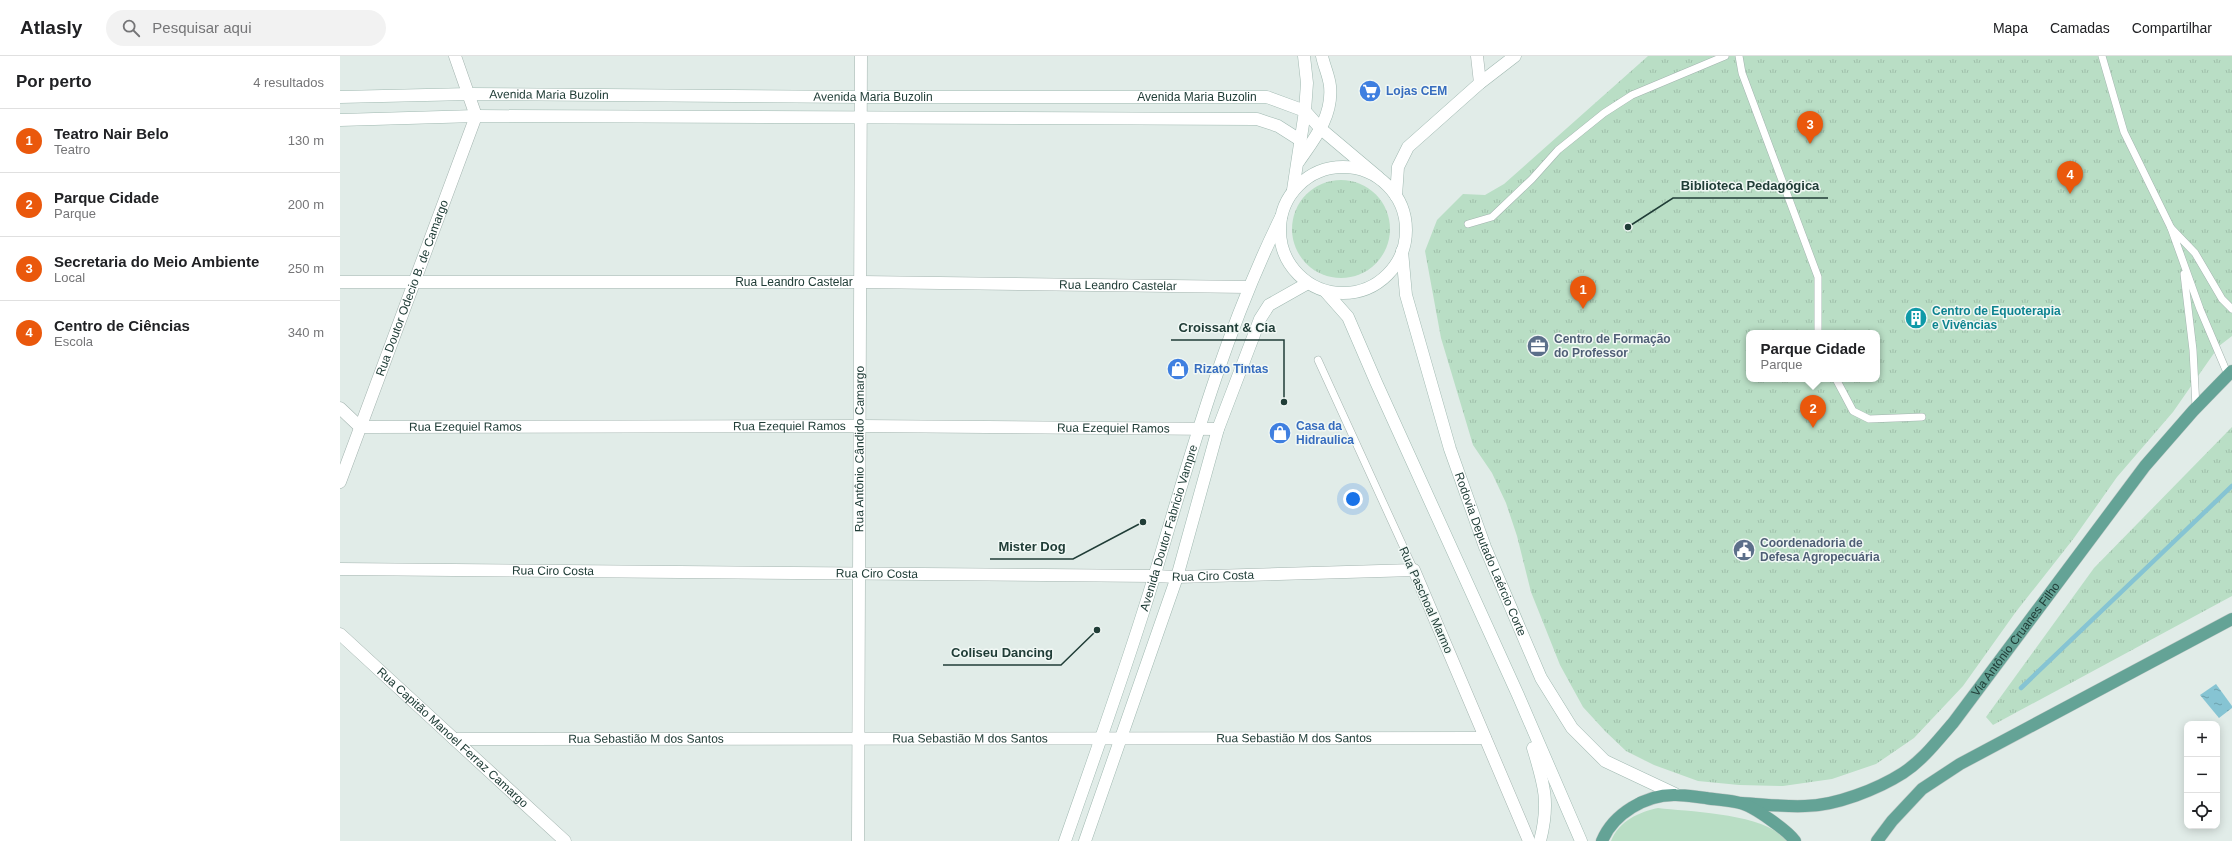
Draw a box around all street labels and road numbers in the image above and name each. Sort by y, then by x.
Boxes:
street label: Avenida Maria Buzolin [489,87,609,102]
street label: Avenida Maria Buzolin [813,90,933,104]
street label: Avenida Maria Buzolin [1137,90,1257,104]
street label: Rua Doutor Odecio B. de Camargo [373,198,451,378]
street label: Rua Leandro Castelar [735,275,853,289]
street label: Rua Leandro Castelar [1059,278,1177,293]
street label: Rua Antônio Cândido Camargo [852,365,867,532]
street label: Rua Ezequiel Ramos [733,419,846,433]
street label: Rua Ezequiel Ramos [409,420,522,434]
street label: Rua Ezequiel Ramos [1057,421,1170,436]
street label: Avenida Doutor Fabricio Vampre [1137,442,1201,613]
street label: Rodovia Deputado Laércio Corte [1452,470,1529,638]
street label: Rua Paschoal Marmo [1396,544,1456,656]
street label: Rua Ciro Costa [512,563,594,578]
street label: Rua Ciro Costa [836,566,918,581]
street label: Rua Ciro Costa [1172,568,1255,584]
street label: Via Antônio Cruanes Filho [1968,579,2063,699]
street label: Rua Capitão Manoel Ferraz Camargo [374,665,531,811]
street label: Rua Sebastião M dos Santos [892,731,1048,746]
street label: Rua Sebastião M dos Santos [1216,731,1372,745]
street label: Rua Sebastião M dos Santos [568,732,724,746]

